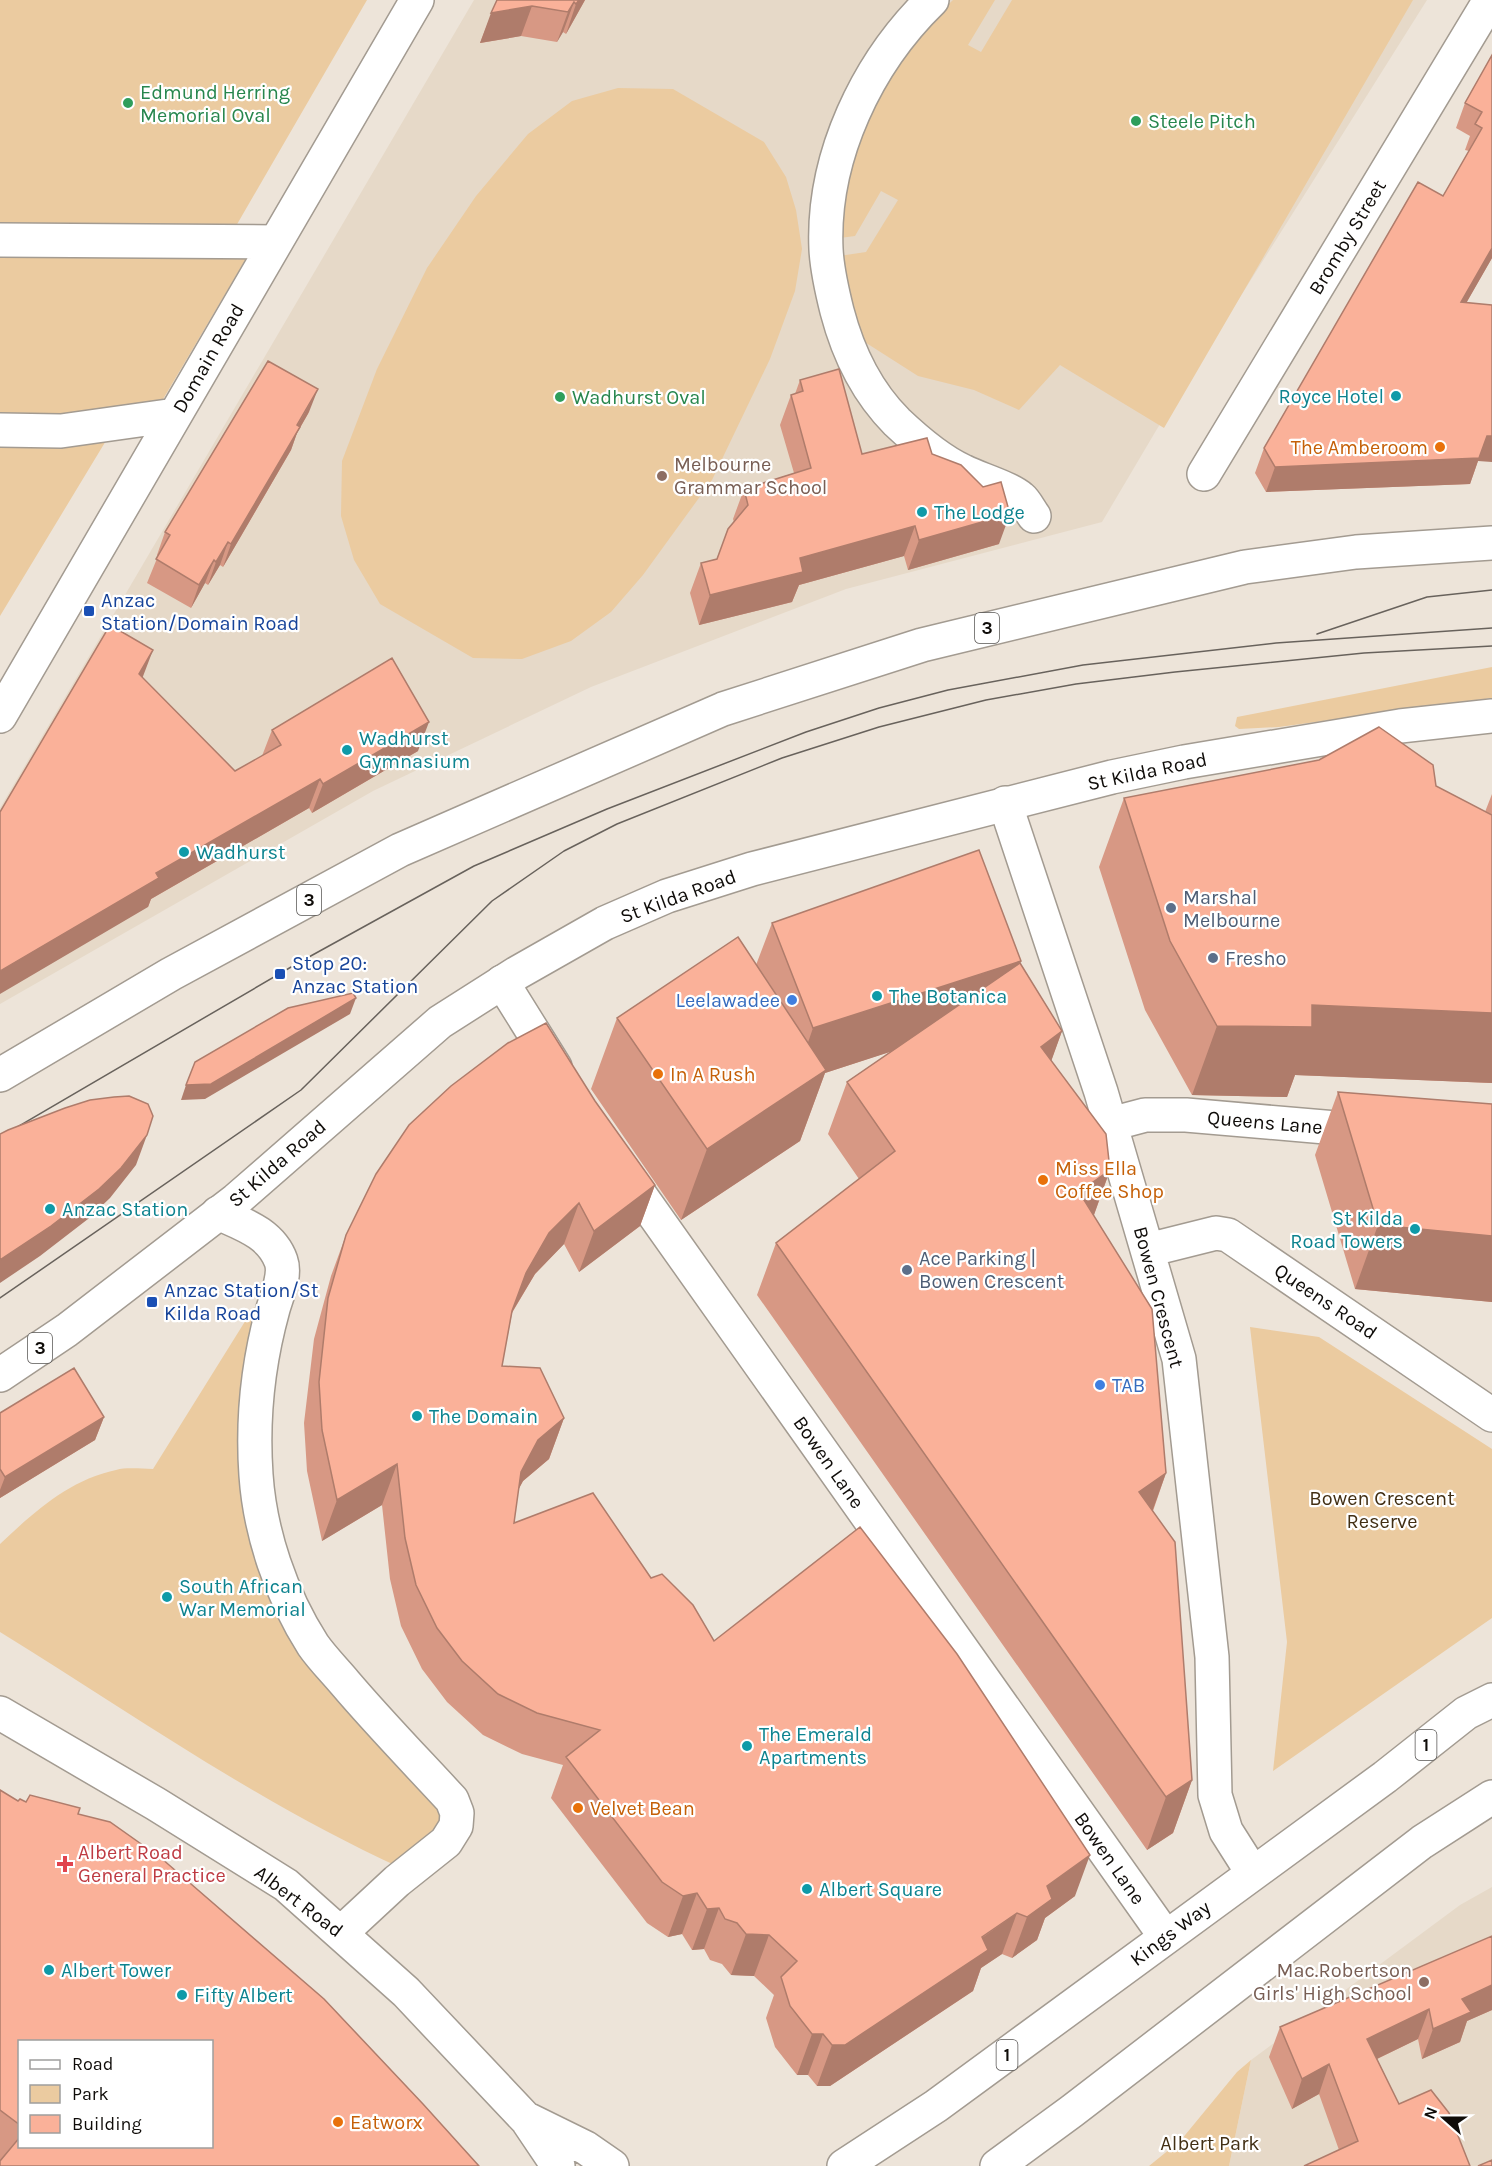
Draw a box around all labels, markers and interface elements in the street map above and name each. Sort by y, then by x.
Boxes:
place label: Edmund Herring Memorial Oval [140,81,290,127]
marker: Edmund Herring Memorial Oval [121,96,135,110]
place label: Steele Pitch [1148,110,1256,133]
marker: Steele Pitch [1129,114,1143,128]
street label: Bromby Street [1304,175,1391,299]
street label: Domain Road [168,299,249,417]
place label: Royce Hotel [1278,385,1384,408]
place label: Wadhurst Oval [572,386,706,409]
marker: Royce Hotel [1389,389,1403,403]
marker: Wadhurst Oval [553,390,567,404]
place label: The Amberoom [1291,436,1428,459]
marker: The Amberoom [1433,440,1447,454]
place label: Melbourne Grammar School [674,453,827,499]
marker: Melbourne Grammar School [655,469,669,483]
place label: The Lodge [934,501,1025,524]
marker: The Lodge [915,505,929,519]
place label: Anzac Station/Domain Road [101,589,299,635]
marker: Anzac Station/Domain Road [82,604,96,618]
road number: 3 [975,613,999,643]
place label: Wadhurst Gymnasium [359,727,470,773]
marker: Wadhurst Gymnasium [340,743,354,757]
street label: St Kilda Road [1085,748,1209,795]
place label: Wadhurst [196,841,286,864]
marker: Wadhurst [177,845,191,859]
street label: St Kilda Road [617,865,739,928]
road number: 3 [297,885,321,915]
place label: Marshal Melbourne [1183,886,1280,932]
marker: Marshal Melbourne [1164,901,1178,915]
place label: Fresho [1225,947,1287,970]
marker: Fresho [1206,951,1220,965]
place label: Stop 20: Anzac Station [292,952,418,998]
marker: Stop 20: Anzac Station [273,967,287,981]
place label: The Botanica [889,985,1007,1008]
place label: Leelawadee [676,989,780,1012]
marker: The Botanica [870,989,884,1003]
marker: Leelawadee [785,993,799,1007]
place label: In A Rush [670,1063,756,1086]
marker: In A Rush [651,1067,665,1081]
street label: Queens Lane [1206,1106,1324,1139]
street label: St Kilda Road [224,1115,331,1212]
place label: Miss Ella Coffee Shop [1055,1157,1164,1203]
marker: Miss Ella Coffee Shop [1036,1173,1050,1187]
place label: Anzac Station [62,1198,188,1221]
marker: Anzac Station [43,1202,57,1216]
place label: St Kilda Road Towers [1290,1207,1403,1253]
marker: St Kilda Road Towers [1408,1222,1422,1236]
street label: Bowen Crescent [1129,1224,1189,1371]
place label: Ace Parking | Bowen Crescent [919,1247,1065,1293]
street label: Queens Road [1270,1259,1382,1344]
marker: Ace Parking | Bowen Crescent [900,1263,914,1277]
place label: Anzac Station/St Kilda Road [164,1279,319,1325]
marker: Anzac Station/St Kilda Road [145,1295,159,1309]
road number: 3 [28,1333,52,1363]
place label: TAB [1112,1374,1145,1397]
marker: TAB [1093,1378,1107,1392]
place label: The Domain [429,1405,538,1428]
marker: The Domain [410,1409,424,1423]
street label: Bowen Lane [788,1412,869,1513]
park label: Bowen Crescent Reserve [1309,1487,1455,1533]
place label: South African War Memorial [179,1575,306,1621]
marker: South African War Memorial [160,1590,174,1604]
place label: The Emerald Apartments [759,1723,872,1769]
road number: 1 [1416,1730,1436,1760]
marker: The Emerald Apartments [740,1739,754,1753]
place label: Velvet Bean [590,1797,695,1820]
marker: Velvet Bean [571,1801,585,1815]
street label: Bowen Lane [1069,1808,1150,1909]
place label: Albert Road General Practice [78,1841,226,1887]
marker: Albert Road General Practice [56,1855,74,1873]
street label: Albert Road [250,1861,347,1942]
place label: Albert Square [819,1878,942,1901]
marker: Albert Square [800,1882,814,1896]
street label: Kings Way [1126,1896,1215,1971]
place label: Albert Tower [61,1959,172,1982]
place label: Mac.Robertson Girls' High School [1253,1959,1412,2005]
marker: Albert Tower [42,1963,56,1977]
marker: Mac.Robertson Girls' High School [1417,1975,1431,1989]
place label: Fifty Albert [194,1984,293,2007]
marker: Fifty Albert [175,1988,189,2002]
legend [18,2040,213,2148]
road number: 1 [996,2040,1018,2070]
text: Road [72,2053,113,2075]
text: Park [72,2083,109,2105]
north arrow [1414,2088,1474,2148]
text: N [1420,2104,1441,2122]
place label: Eatworx [350,2111,423,2134]
text: Building [72,2113,142,2135]
marker: Eatworx [331,2115,345,2129]
park label: Albert Park [1160,2132,1260,2155]

